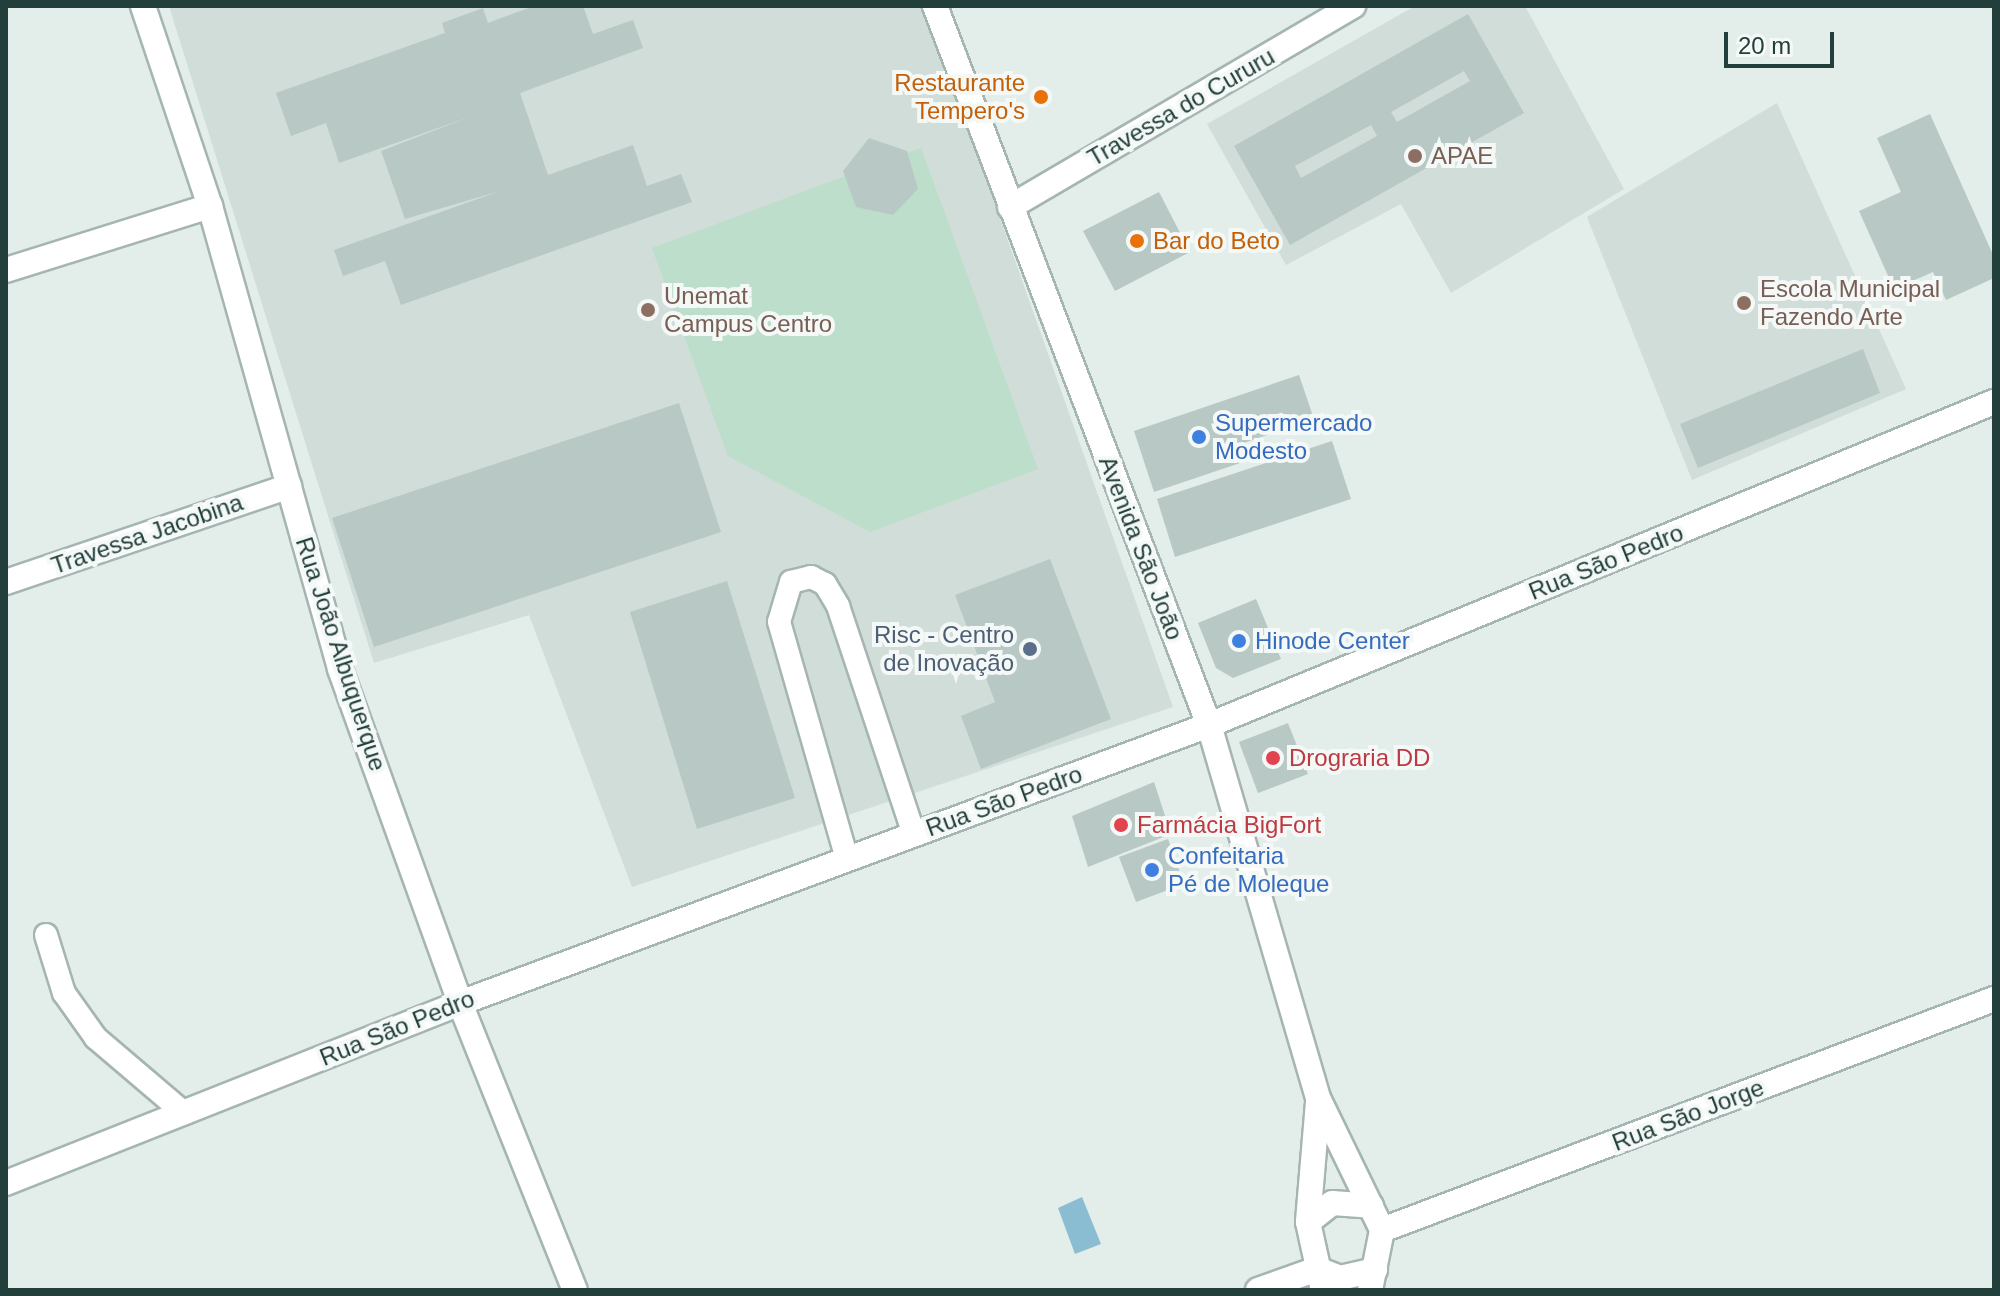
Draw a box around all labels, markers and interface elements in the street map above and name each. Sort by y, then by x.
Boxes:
scale bar [1728,16,1838,66]
text: 20 m [1738,32,1791,59]
street label: Travessa do Cururu [1082,42,1280,172]
place label: Restaurante Tempero's [894,69,1025,125]
marker: Restaurante Tempero's [1032,88,1050,106]
place label: APAE [1431,142,1493,170]
marker: APAE [1406,147,1424,165]
place label: Bar do Beto [1153,227,1280,255]
marker: Bar do Beto [1128,232,1146,250]
place label: Escola Municipal Fazendo Arte [1760,275,1940,331]
place label: Unemat Campus Centro [664,282,832,338]
marker: Escola Municipal Fazendo Arte [1735,294,1753,312]
marker: Unemat Campus Centro [639,301,657,319]
place label: Supermercado Modesto [1215,409,1372,465]
marker: Supermercado Modesto [1190,428,1208,446]
street label: Avenida São João [1093,452,1189,644]
street label: Travessa Jacobina [48,488,246,580]
street label: Rua São Pedro [1525,518,1687,606]
street label: Rua João Albuquerque [289,533,393,775]
place label: Risc - Centro de Inovação [874,621,1014,677]
place label: Hinode Center [1255,627,1410,655]
marker: Hinode Center [1230,632,1248,650]
marker: Risc - Centro de Inovação [1021,640,1039,658]
place label: Drograria DD [1289,744,1430,772]
marker: Drograria DD [1264,749,1282,767]
street label: Rua São Pedro [922,759,1086,843]
place label: Farmácia BigFort [1137,811,1321,839]
marker: Farmácia BigFort [1112,816,1130,834]
place label: Confeitaria Pé de Moleque [1168,842,1329,898]
marker: Confeitaria Pé de Moleque [1143,861,1161,879]
street label: Rua São Pedro [316,984,478,1072]
street label: Rua São Jorge [1608,1073,1768,1157]

